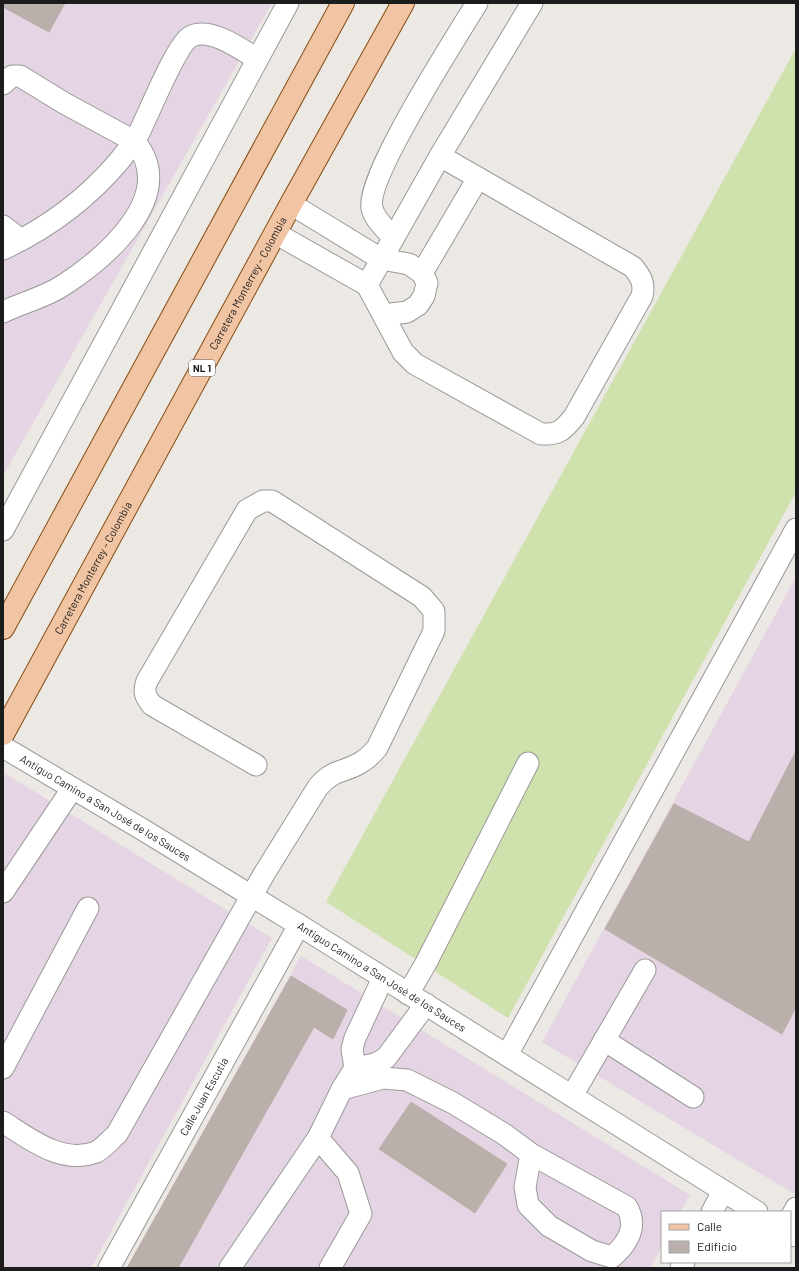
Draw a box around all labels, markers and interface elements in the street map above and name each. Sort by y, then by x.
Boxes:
street label: Carretera Monterrey - Colombia [206,214,289,352]
road number: NL 1 [189,360,215,376]
street label: Carretera Monterrey - Colombia [51,499,134,636]
street label: Antiguo Camino a San José de los Sauces [18,752,193,863]
street label: Antiguo Camino a San José de los Sauces [295,919,469,1034]
street label: Calle Juan Escutia [177,1055,230,1138]
legend [661,1211,791,1263]
text: Calle [697,1219,722,1233]
text: Edificio [697,1239,737,1253]

